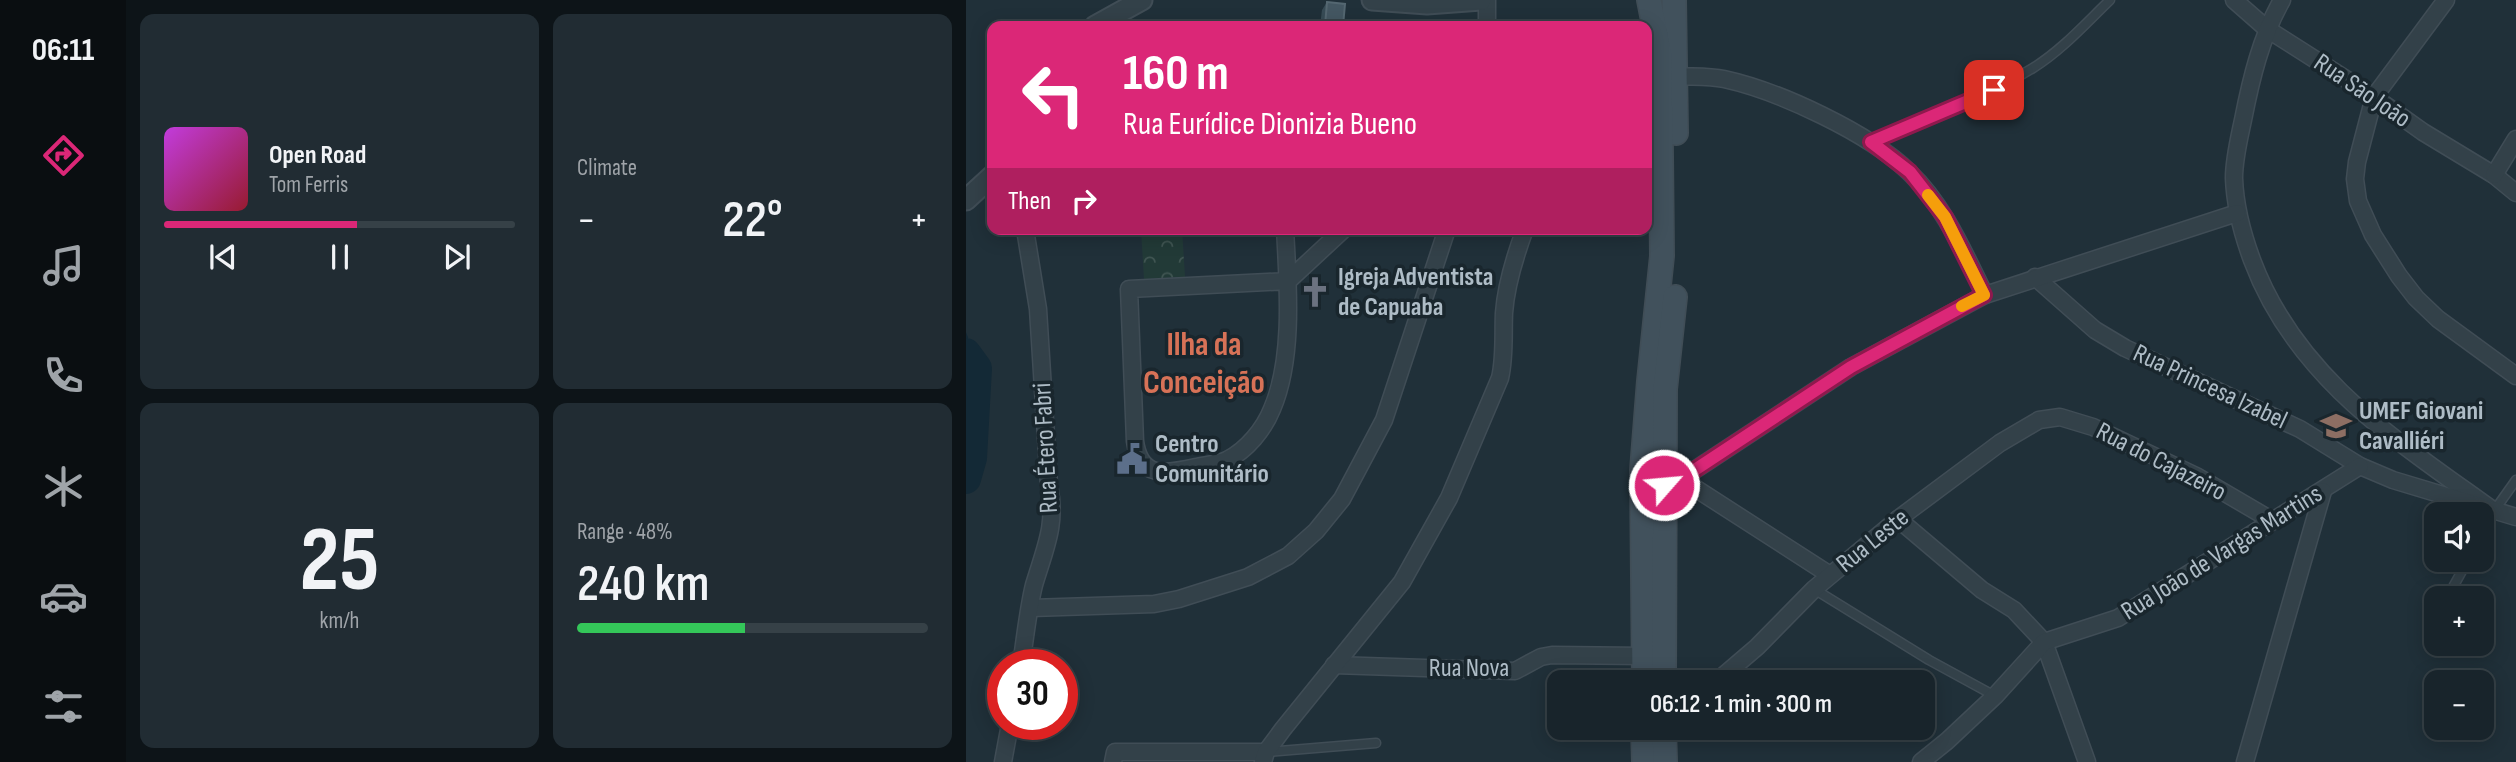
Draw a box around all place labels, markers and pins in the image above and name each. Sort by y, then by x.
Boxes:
pin [1964,60,2024,120]
place label: Igreja Adventista de Capuaba [1338,262,1493,323]
church icon: Igreja Adventista de Capuaba [1298,275,1332,309]
place label: UMEF Giovani Cavalliéri [2359,396,2483,457]
school or university icon: UMEF Giovani Cavalliéri [2319,409,2353,443]
place label: Centro Comunitário [1155,429,1269,490]
public building icon: Centro Comunitário [1115,442,1149,476]

